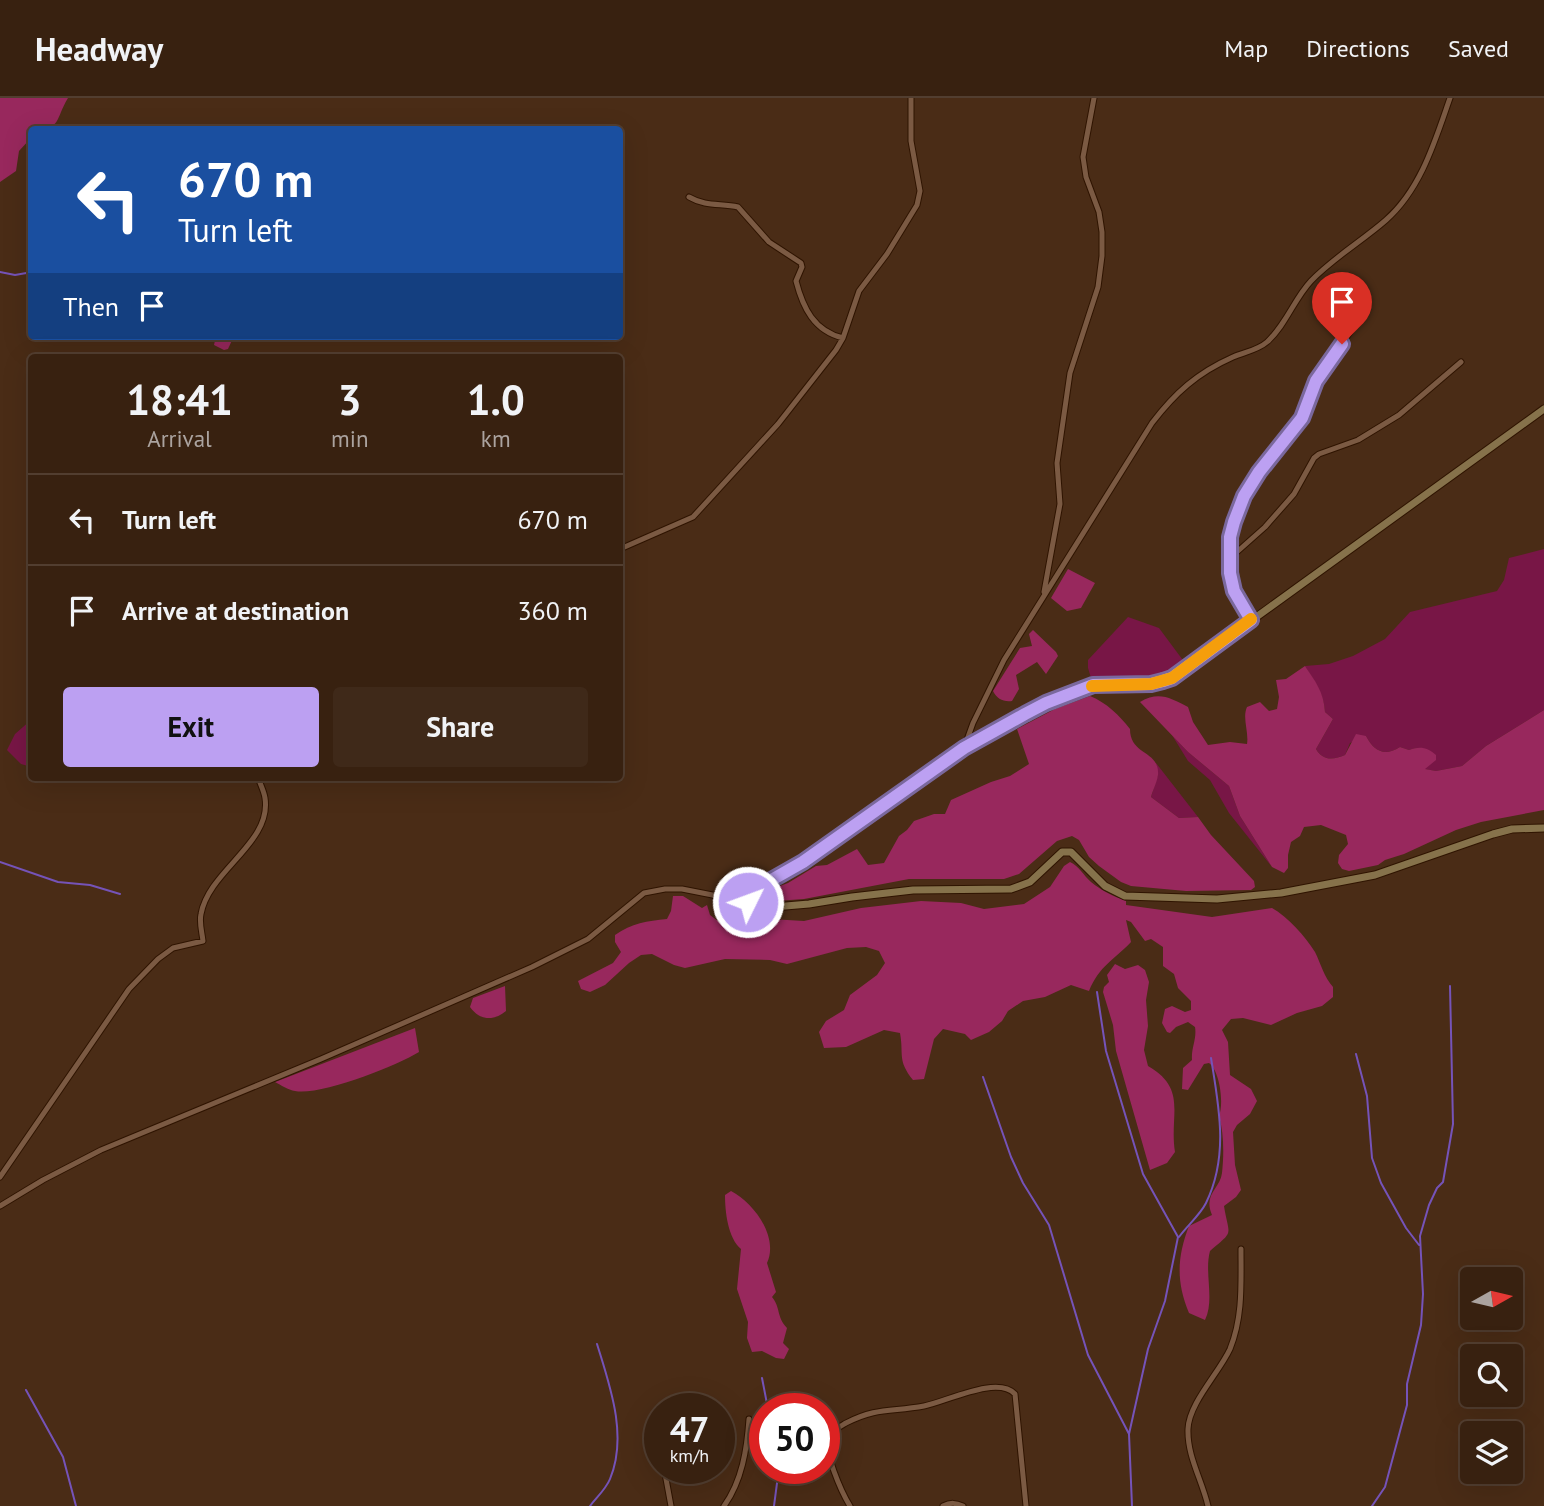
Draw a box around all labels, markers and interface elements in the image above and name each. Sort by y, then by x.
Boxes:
text: Headway [35,27,163,70]
text: Map [1224,33,1268,64]
text: Directions [1306,33,1410,64]
text: Saved [1448,33,1509,64]
text: 670 m [178,147,313,211]
icon: left [63,154,154,245]
text: Turn left [178,209,293,251]
pin [1312,272,1372,344]
icon: arrive [1323,283,1361,321]
icon: arrive [133,287,171,325]
text: Then [63,290,119,323]
text: 18:41 [126,372,233,427]
text: 3 [338,372,362,427]
text: 1.0 [467,372,525,427]
text: Arrival [147,424,212,453]
text: min [331,424,368,453]
text: km [481,424,511,453]
icon: left [63,501,101,539]
text: Turn left [122,503,216,536]
text: 670 m [517,503,588,536]
icon: arrive [63,592,101,630]
text: Arrive at destination [122,594,349,627]
text: 360 m [517,594,588,627]
button: Exit [63,687,319,767]
button: Share [333,687,588,767]
position arrow [711,865,785,939]
north arrow [1460,1267,1522,1330]
map controls [1460,1267,1523,1484]
button: search [1460,1344,1523,1407]
speed limit sign: 50 [749,1393,840,1484]
text: 47 [670,1406,709,1452]
button: layers [1460,1421,1523,1484]
text: km/h [670,1444,709,1467]

